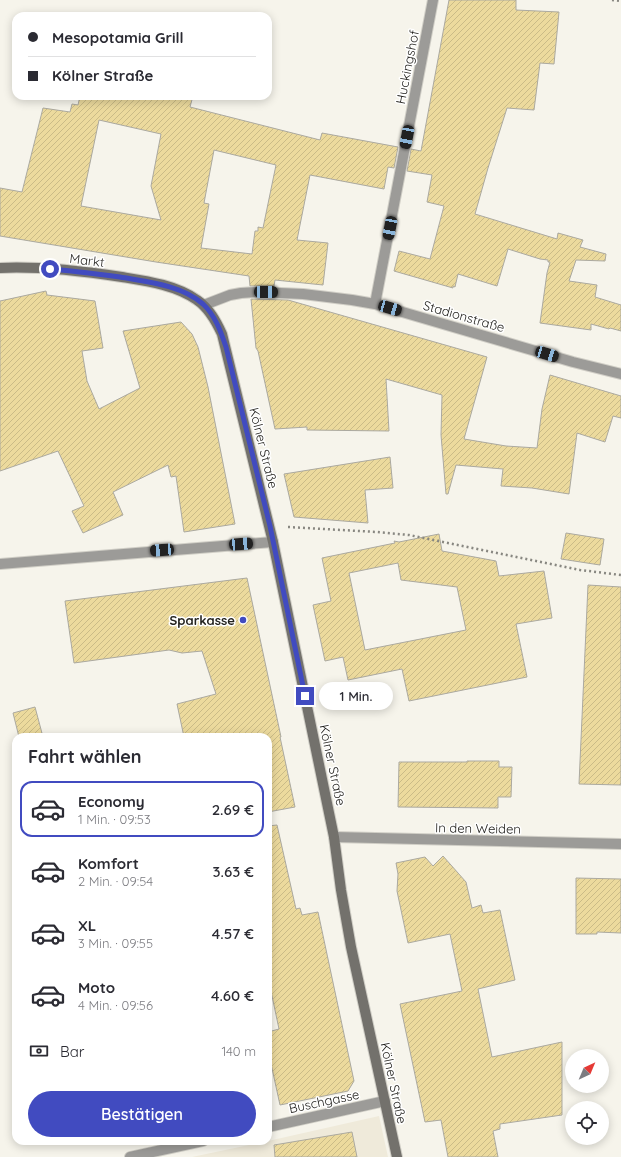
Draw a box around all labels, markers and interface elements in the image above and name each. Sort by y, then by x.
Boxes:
text: Mesopotamia Grill [52,28,184,47]
street label: Huckingshof [392,28,422,105]
text: Kölner Straße [52,66,153,85]
car [399,124,415,150]
car [382,215,398,241]
street label: Markt [69,250,105,270]
route start [41,260,59,278]
car [254,286,278,298]
street label: Stadionstraße [421,297,507,335]
car [377,299,403,317]
car [534,345,560,363]
street label: Kölner Straße [246,406,282,490]
car [229,537,253,551]
car [150,543,174,557]
place label: Sparkasse [170,612,235,628]
marker: Sparkasse [238,615,248,625]
callout: 1 Min. [319,682,393,710]
route end [296,687,314,705]
text: 1 Min. [340,688,372,704]
street label: Kölner Straße [317,723,349,807]
text: Fahrt wählen [28,745,142,768]
icon: car [30,791,66,827]
text: Economy [78,792,145,811]
text: 2.69 € [212,800,254,819]
text: 1 Min. · 09:53 [78,811,151,827]
street label: In den Weiden [435,819,521,837]
icon: car [30,853,66,889]
text: Komfort [78,854,139,873]
text: 3.63 € [213,862,254,881]
text: 2 Min. · 09:54 [78,873,153,889]
icon: car [30,915,66,951]
text: XL [78,916,96,935]
text: 4.57 € [212,924,254,943]
text: 3 Min. · 09:55 [78,935,153,951]
icon: car [30,977,66,1013]
text: Moto [78,978,115,997]
text: 4.60 € [211,986,254,1005]
text: 4 Min. · 09:56 [78,997,153,1013]
icon: cash [28,1040,50,1062]
street label: Kölner Straße [378,1041,410,1125]
text: Bar [60,1042,85,1061]
text: 140 m [221,1043,256,1059]
north arrow [565,1049,609,1093]
map controls [565,1049,609,1145]
street label: Buschgasse [287,1086,361,1116]
button: Bestätigen [28,1091,256,1137]
button: locate [565,1101,609,1145]

